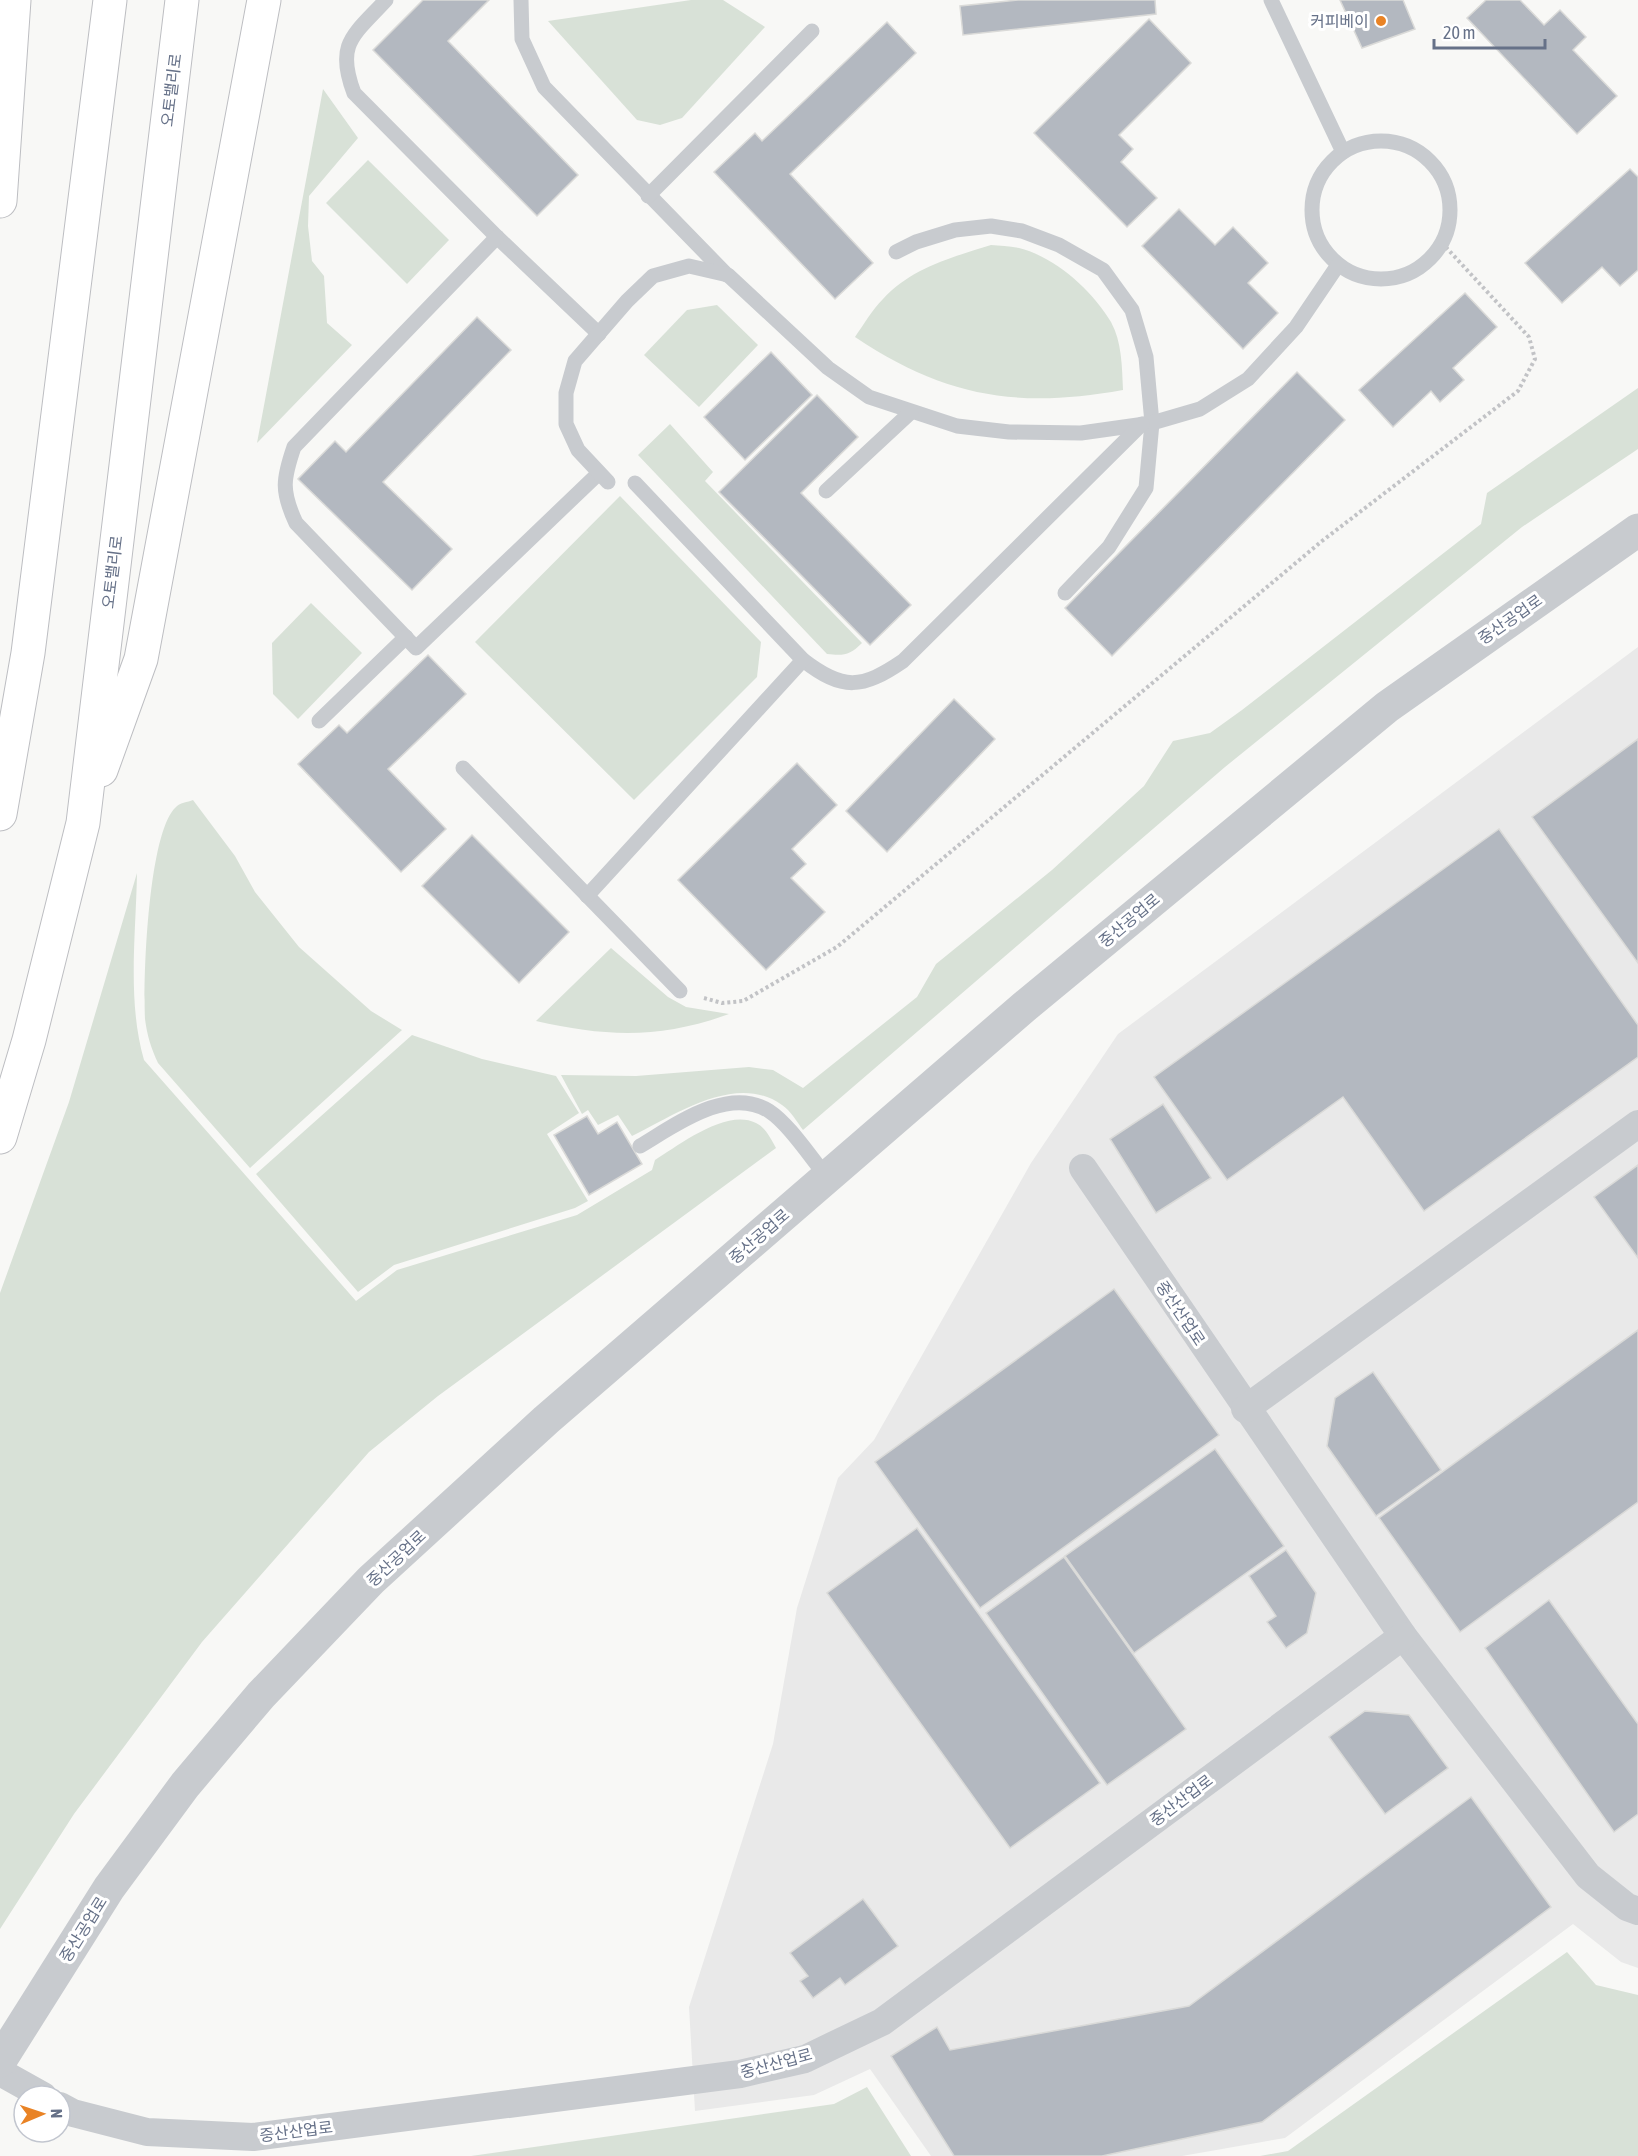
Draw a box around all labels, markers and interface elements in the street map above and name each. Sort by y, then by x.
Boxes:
place label: 커피베이 [1310,12,1369,30]
scale bar [1434,12,1545,50]
marker: 커피베이 [1374,14,1388,28]
text: 20 m [1443,22,1475,43]
street label: 오토밸리로 [158,52,184,128]
street label: 오토밸리로 [99,534,125,610]
street label: 중산공업로 [1475,590,1546,647]
street label: 중산공업로 [1095,889,1163,951]
street label: 중산공업로 [725,1205,793,1267]
street label: 중산산업로 [1153,1277,1209,1349]
street label: 중산공업로 [363,1526,429,1590]
street label: 중산산업로 [1146,1770,1216,1829]
street label: 중산공업로 [56,1893,110,1965]
street label: 중산산업로 [738,2045,814,2081]
north arrow [12,2084,72,2144]
text: N [48,2108,66,2119]
street label: 중산산업로 [258,2118,334,2144]

